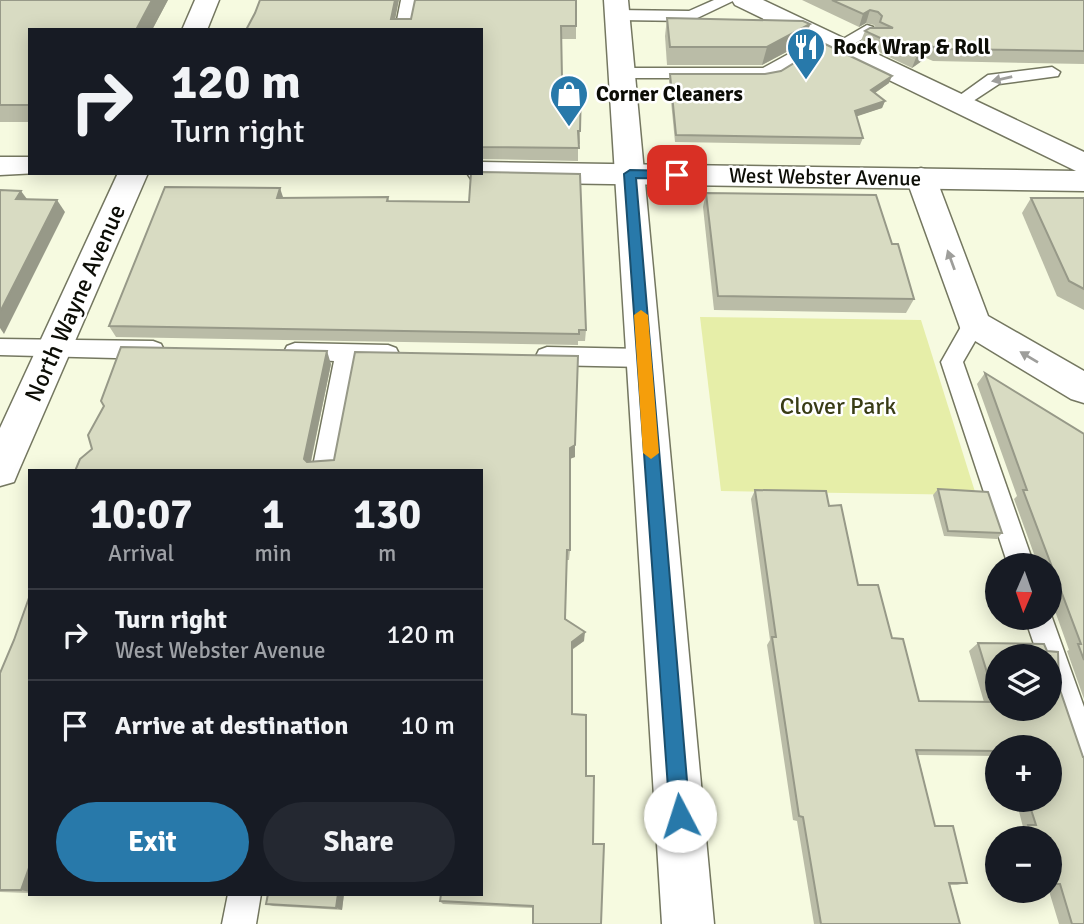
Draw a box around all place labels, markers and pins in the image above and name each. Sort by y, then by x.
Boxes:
restaurant icon: Rock Wrap & Roll [785,26,827,81]
place label: Rock Wrap & Roll [833,34,991,60]
shop icon: Corner Cleaners [548,73,590,128]
place label: Corner Cleaners [596,81,743,107]
pin [647,145,707,205]

